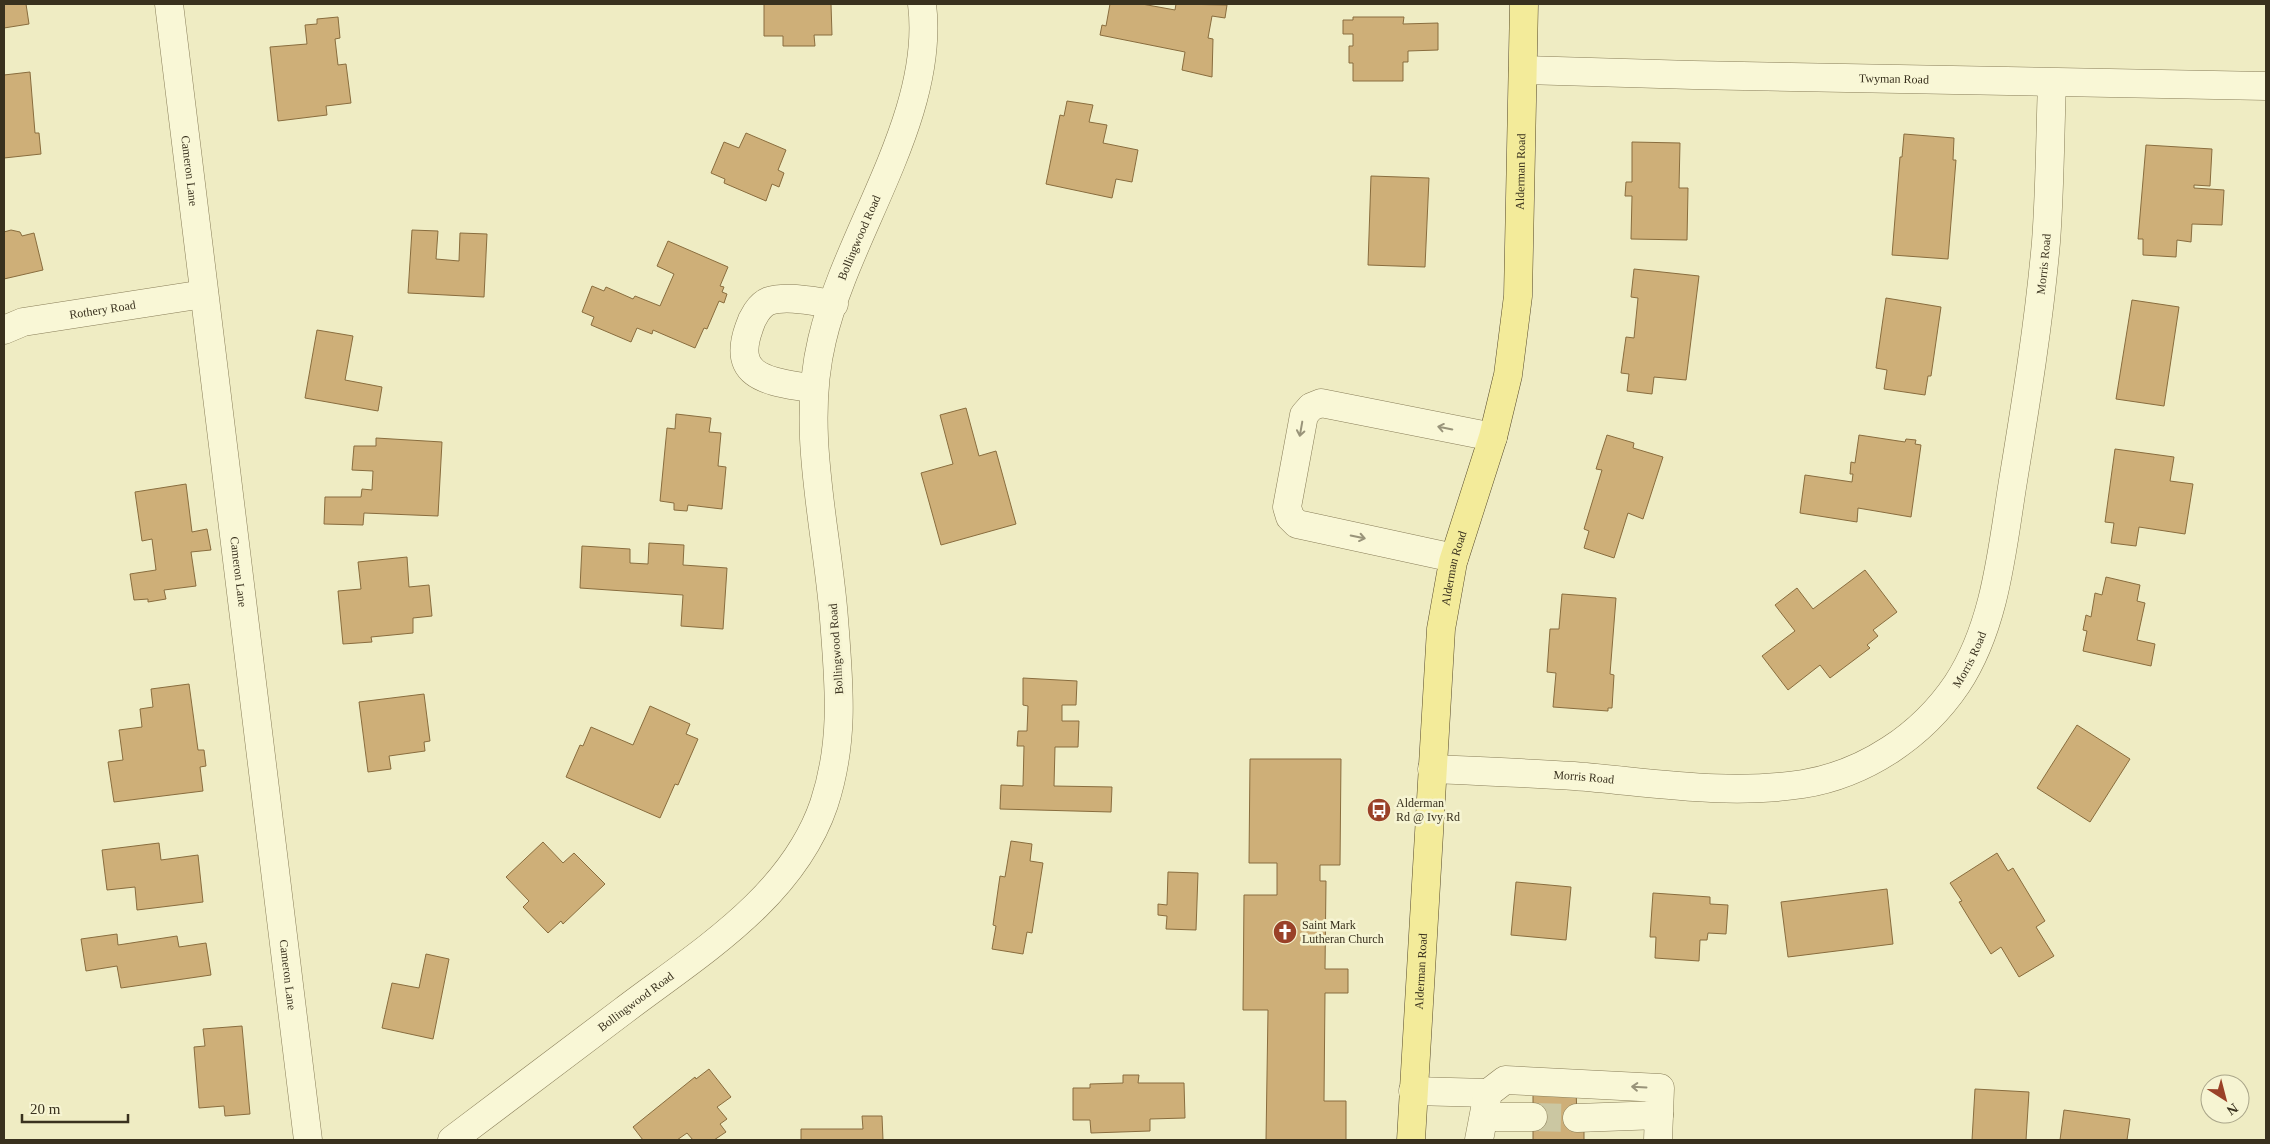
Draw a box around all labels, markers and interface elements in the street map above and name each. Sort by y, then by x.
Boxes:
street label: Twyman Road [1859,71,1929,87]
street label: Alderman Road [1513,133,1528,210]
street label: Cameron Lane [178,135,201,207]
street label: Bollingwood Road [835,193,883,282]
street label: Morris Road [2034,233,2054,295]
street label: Rothery Road [68,298,137,322]
one-way arrow [1296,420,1306,436]
one-way arrow [1438,422,1454,432]
street label: Alderman Road [1438,529,1469,607]
one-way arrow [1350,533,1366,542]
street label: Cameron Lane [227,536,250,608]
street label: Bollingwood Road [826,603,846,695]
street label: Morris Road [1949,630,1989,690]
street label: Morris Road [1553,768,1615,787]
place label: Alderman Rd @ Ivy Rd [1396,796,1460,824]
bus stop icon: Alderman Rd @ Ivy Rd [1366,797,1392,823]
place label: Saint Mark Lutheran Church [1302,918,1384,946]
church icon: Saint Mark Lutheran Church [1272,919,1298,945]
street label: Alderman Road [1412,933,1430,1010]
street label: Cameron Lane [277,939,299,1011]
street label: Bollingwood Road [595,969,676,1034]
north arrow [2200,1074,2250,1124]
one-way arrow [1631,1082,1647,1091]
scale bar [22,1092,129,1124]
text: N [2224,1100,2241,1118]
text: 20 m [30,1101,61,1117]

